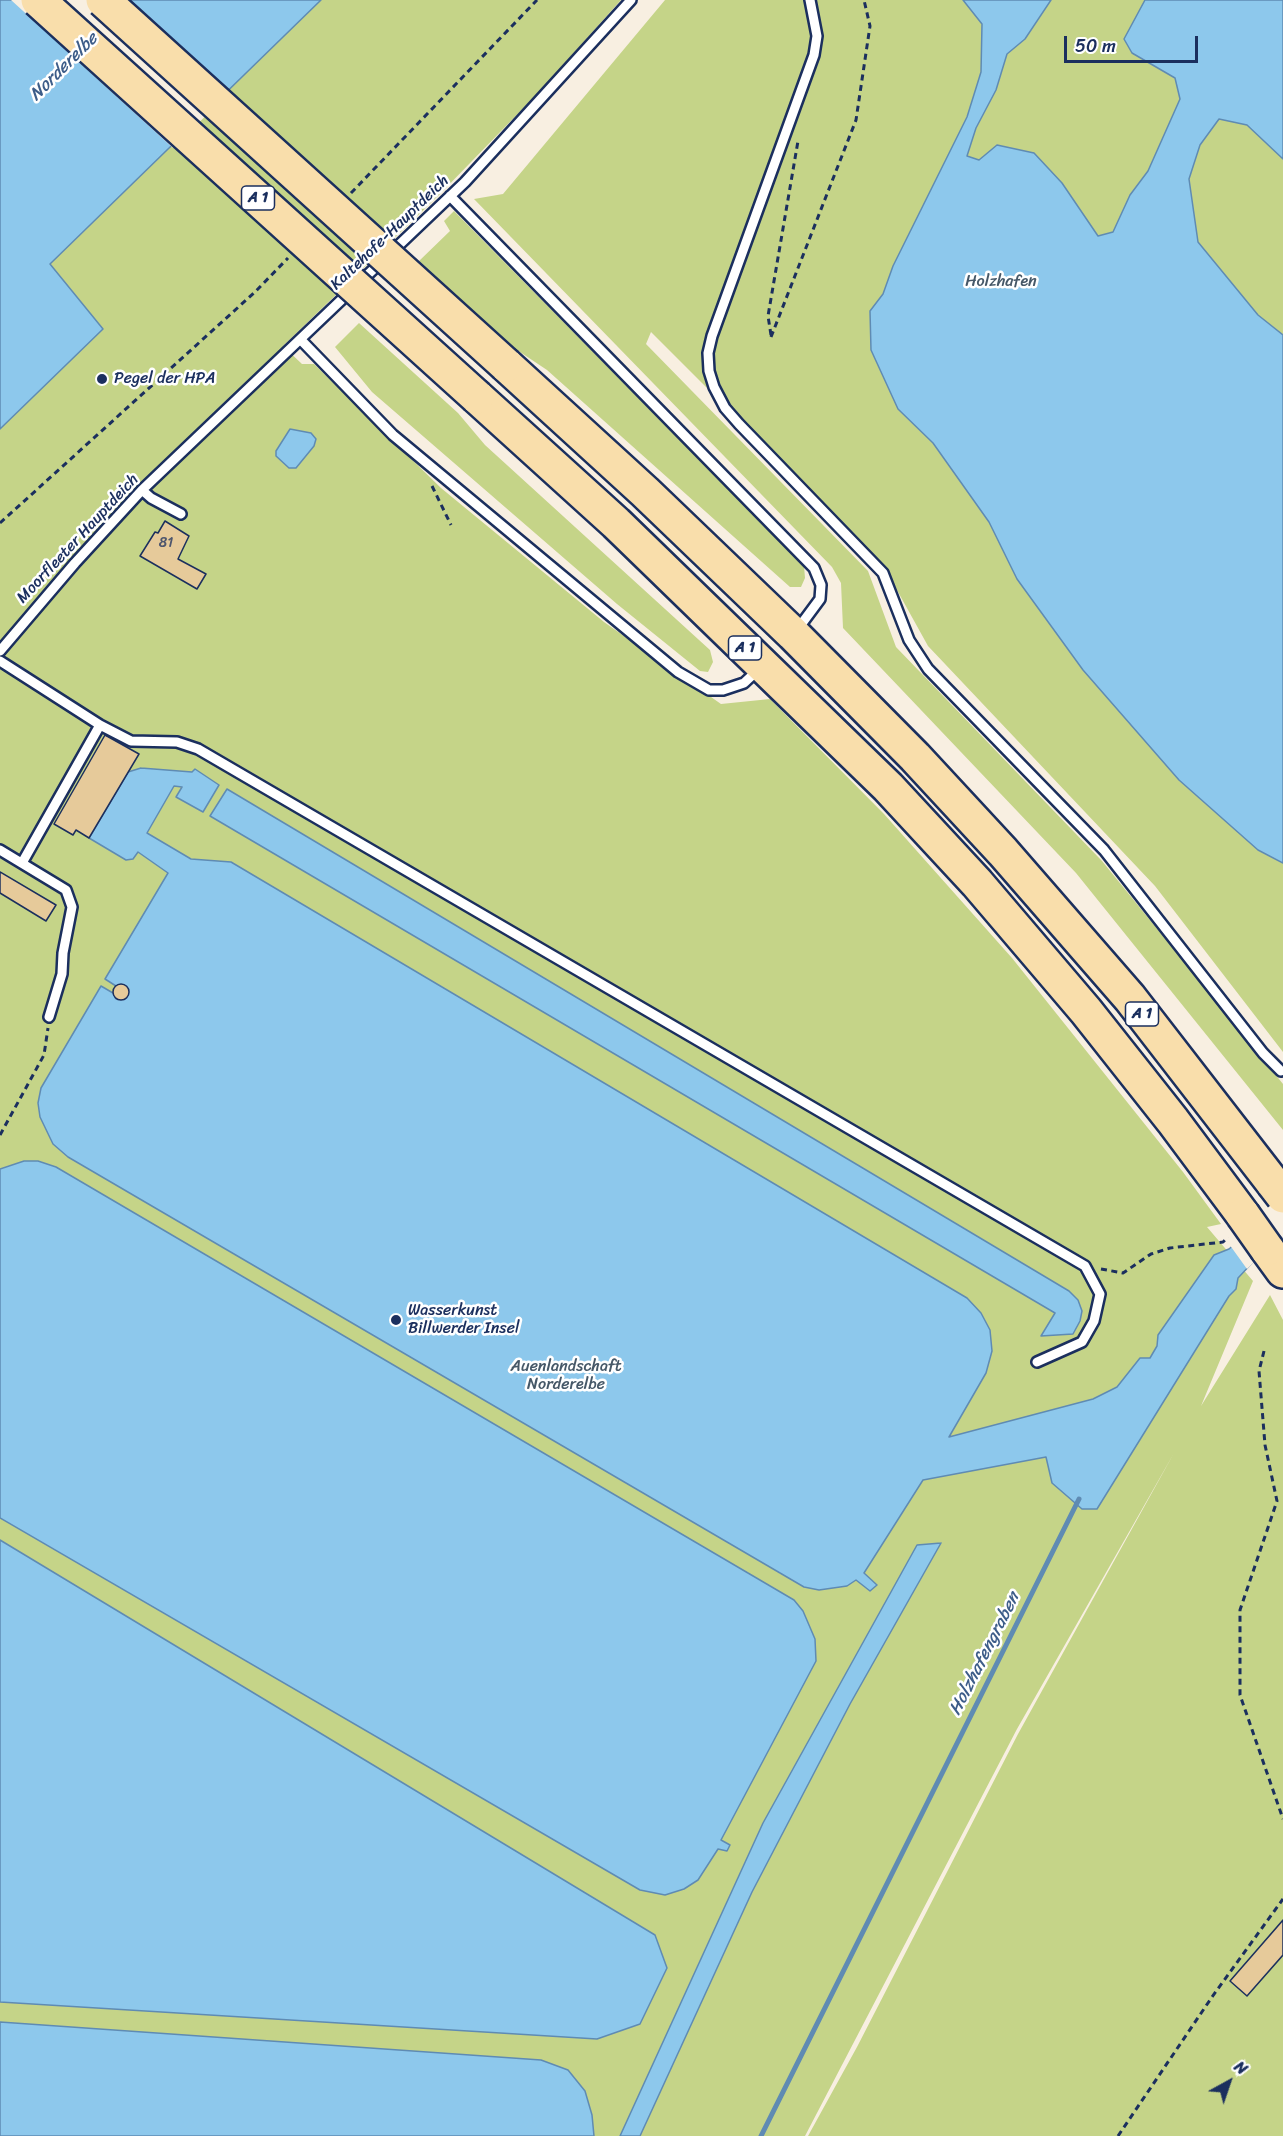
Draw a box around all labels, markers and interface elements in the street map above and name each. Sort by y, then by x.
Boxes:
scale bar [1067,24,1200,62]
water label: Norderelbe [25,28,103,106]
text: 50 m [1075,30,1116,62]
street label: Kaltehofe-Hauptdeich [327,172,453,294]
road number: A 1 [242,186,274,210]
park label: Holzhafen [965,272,1037,292]
place label: Pegel der HPA [114,369,216,389]
marker: Pegel der HPA [95,372,109,386]
street label: Moorfleeter Hauptdeich [13,470,143,608]
house number: 81 [159,535,173,551]
road number: A 1 [728,636,762,660]
road number: A 1 [1126,1002,1158,1026]
place label: Wasserkunst Billwerder Insel [408,1301,519,1339]
marker: Wasserkunst Billwerder Insel [389,1313,403,1327]
park label: Auenlandschaft Norderelbe [511,1357,621,1395]
water label: Holzhafengraben [945,1589,1025,1719]
north arrow [1199,2052,1259,2112]
text: N [1227,2053,1254,2083]

